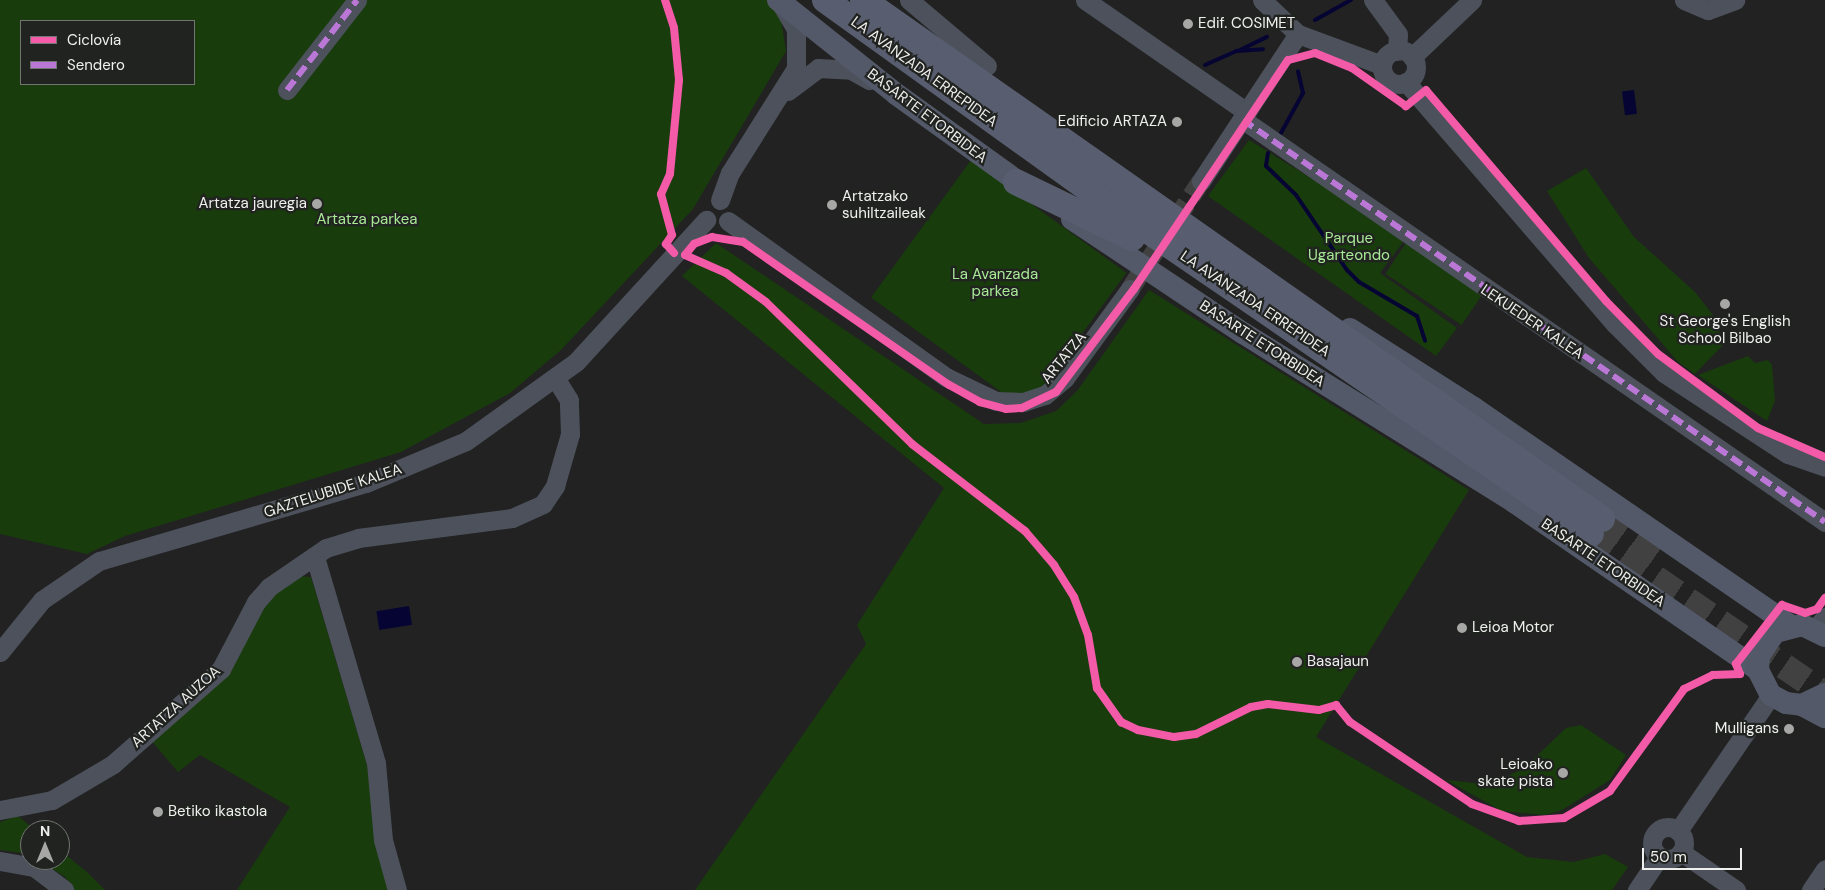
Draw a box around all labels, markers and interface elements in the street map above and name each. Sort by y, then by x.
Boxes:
street label: LA AVANZADA ERREPIDEA [847,13,1001,131]
place label: Edif. COSIMET [1198,15,1295,33]
marker: Edif. COSIMET [1182,18,1194,30]
legend [20,20,195,85]
text: Ciclovía [67,30,121,50]
text: Sendero [67,55,125,75]
street label: BASARTE ETORBIDEA [864,65,990,167]
place label: Edificio ARTAZA [1058,113,1167,131]
marker: Edificio ARTAZA [1171,116,1183,128]
place label: Artatzako suhiltzaileak [842,187,926,222]
place label: Artatza jauregia [198,195,307,213]
marker: Artatza jauregia [311,198,323,210]
marker: Artatzako suhiltzaileak [826,199,838,211]
park label: Artatza parkea [316,211,418,229]
park label: Parque Ugarteondo [1308,229,1390,264]
street label: LA AVANZADA ERREPIDEA [1177,247,1333,361]
park label: La Avanzada parkea [952,265,1038,300]
street label: LEKUEDER KALEA [1477,281,1587,363]
street label: BASARTE ETORBIDEA [1196,297,1328,391]
marker: St George's English School Bilbao [1719,298,1731,310]
place label: St George's English School Bilbao [1659,312,1791,347]
street label: ARTATZA [1038,328,1090,388]
street label: GAZTELUBIDE KALEA [262,460,404,522]
street label: BASARTE ETORBIDEA [1538,515,1668,611]
place label: Leioa Motor [1472,619,1554,637]
marker: Leioa Motor [1456,622,1468,634]
place label: Basajaun [1307,653,1369,671]
marker: Basajaun [1291,656,1303,668]
street label: ARTATZA AUZOA [128,662,224,752]
place label: Mulligans [1715,720,1779,738]
marker: Mulligans [1783,723,1795,735]
place label: Leioako skate pista [1478,755,1553,790]
marker: Leioako skate pista [1557,767,1569,779]
place label: Betiko ikastola [168,803,267,821]
marker: Betiko ikastola [152,806,164,818]
north arrow [20,820,70,870]
text: N [40,822,50,840]
scale bar [1645,838,1745,870]
text: 50 m [1650,847,1687,867]

